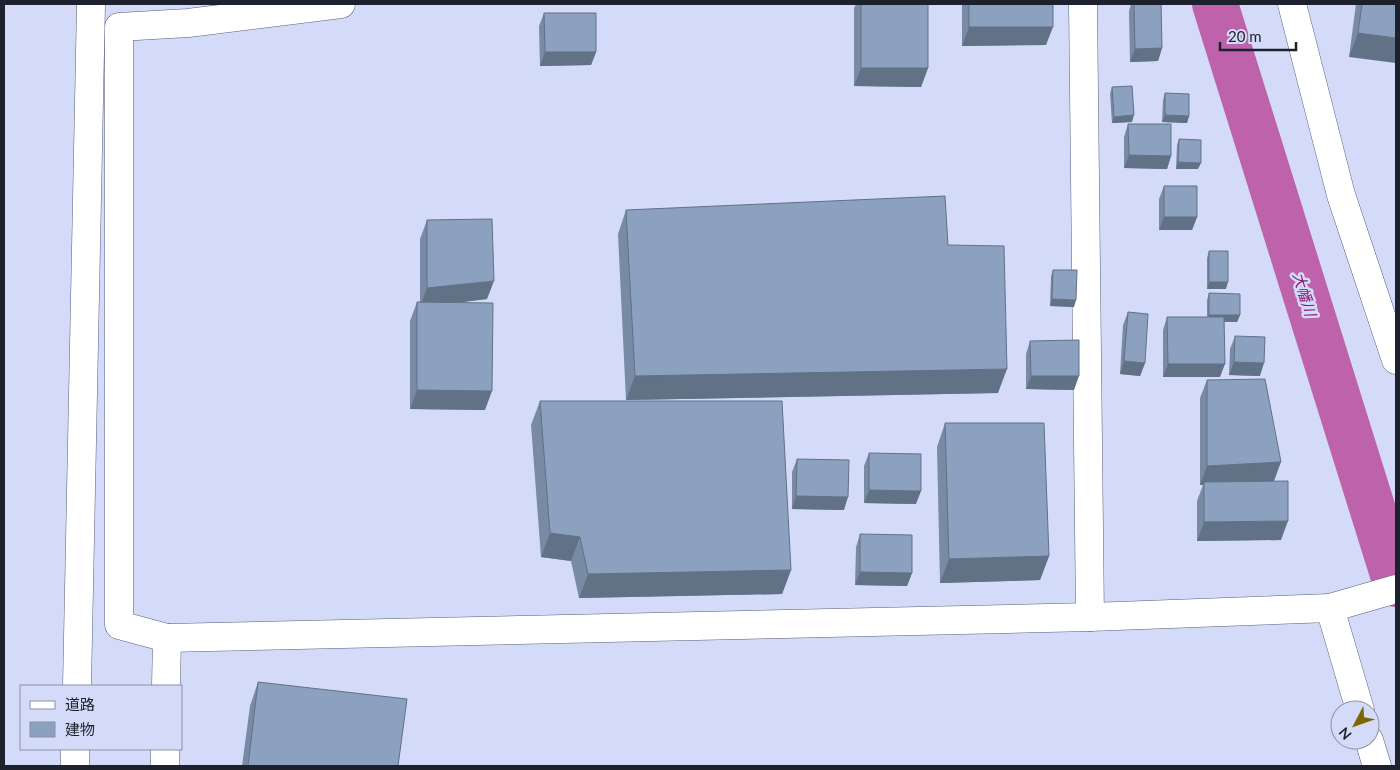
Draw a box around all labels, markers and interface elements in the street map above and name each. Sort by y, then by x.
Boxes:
scale bar [1220,20,1296,52]
text: 20 m [1228,27,1262,45]
water label: 大幡川 [1290,270,1321,320]
legend [20,685,182,750]
text: 道路 [65,695,95,713]
north arrow [1330,700,1380,750]
text: 建物 [65,720,95,738]
text: N [1335,724,1355,744]

